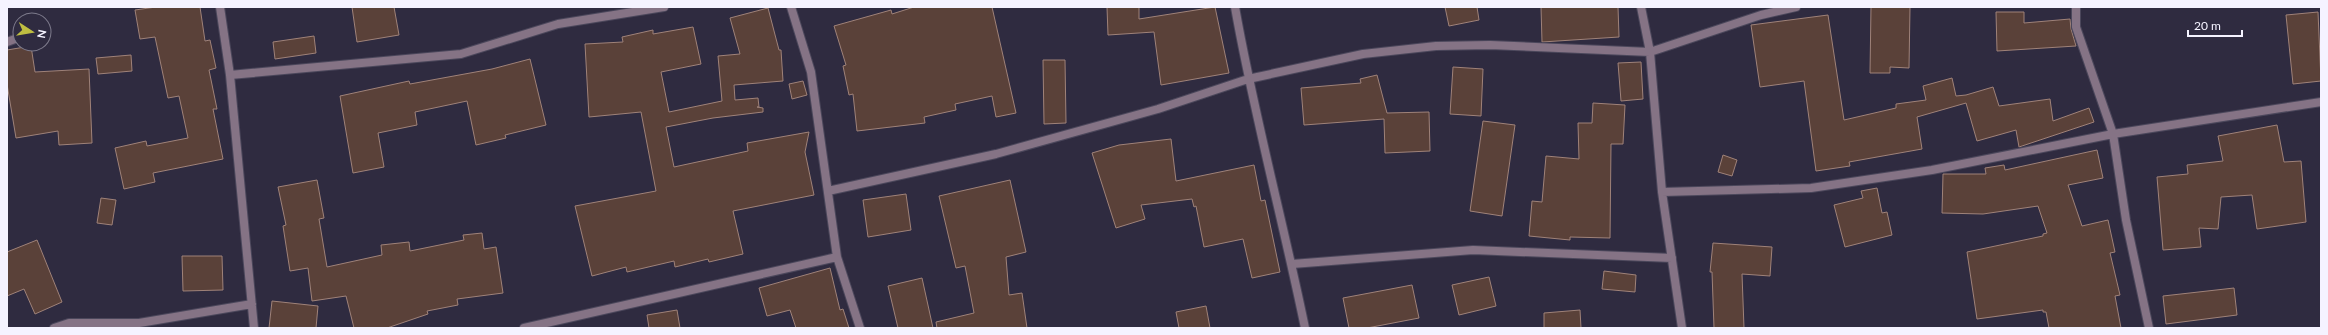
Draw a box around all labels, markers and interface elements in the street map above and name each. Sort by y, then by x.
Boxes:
north arrow [12,12,52,52]
scale bar [2188,12,2242,38]
text: 20 m [2194,18,2221,33]
text: N [35,29,50,40]

